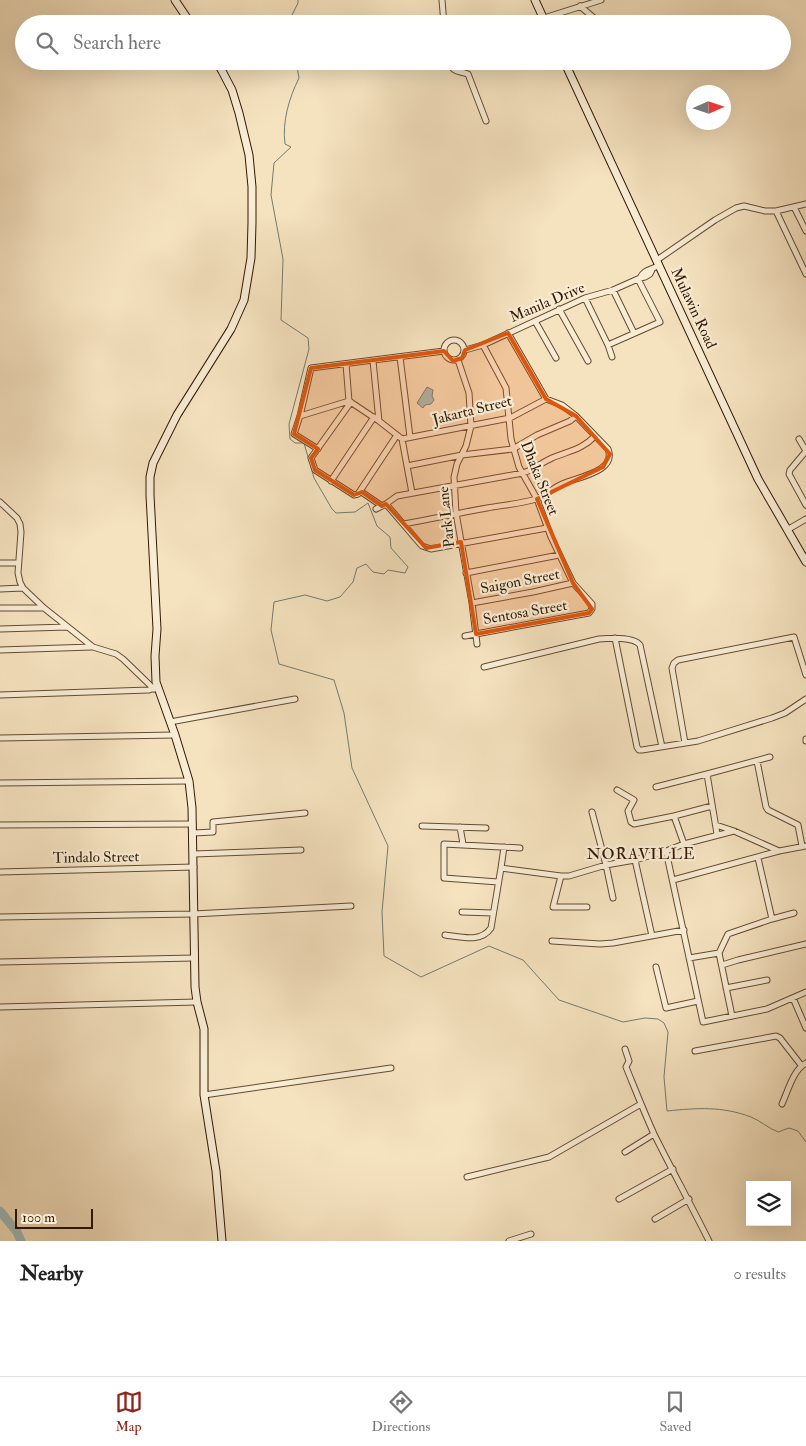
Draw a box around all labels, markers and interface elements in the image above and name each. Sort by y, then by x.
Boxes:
search box [15,15,791,70]
icon: search [33,29,61,57]
text: Search here [73,31,161,55]
north arrow [686,85,731,130]
street label: Mulawin Road [666,265,721,352]
street label: Manila Drive [507,278,588,327]
street label: Jakarta Street [430,391,514,431]
street label: Dhaka Street [516,438,563,518]
street label: Park Lane [434,485,459,549]
street label: Saigon Street [479,564,561,598]
street label: Sentosa Street [482,596,569,629]
district label: NORAVILLE [586,844,696,864]
street label: Tindalo Street [53,847,140,868]
map controls [746,1181,791,1226]
button: layers [746,1181,791,1226]
scale bar [15,1206,92,1229]
text: 100 m [22,1209,55,1226]
text: Nearby [20,1260,83,1287]
text: 0 results [733,1264,786,1284]
tab: Map [115,1388,143,1435]
tab: Directions [372,1388,430,1435]
tab: Saved [659,1388,691,1435]

